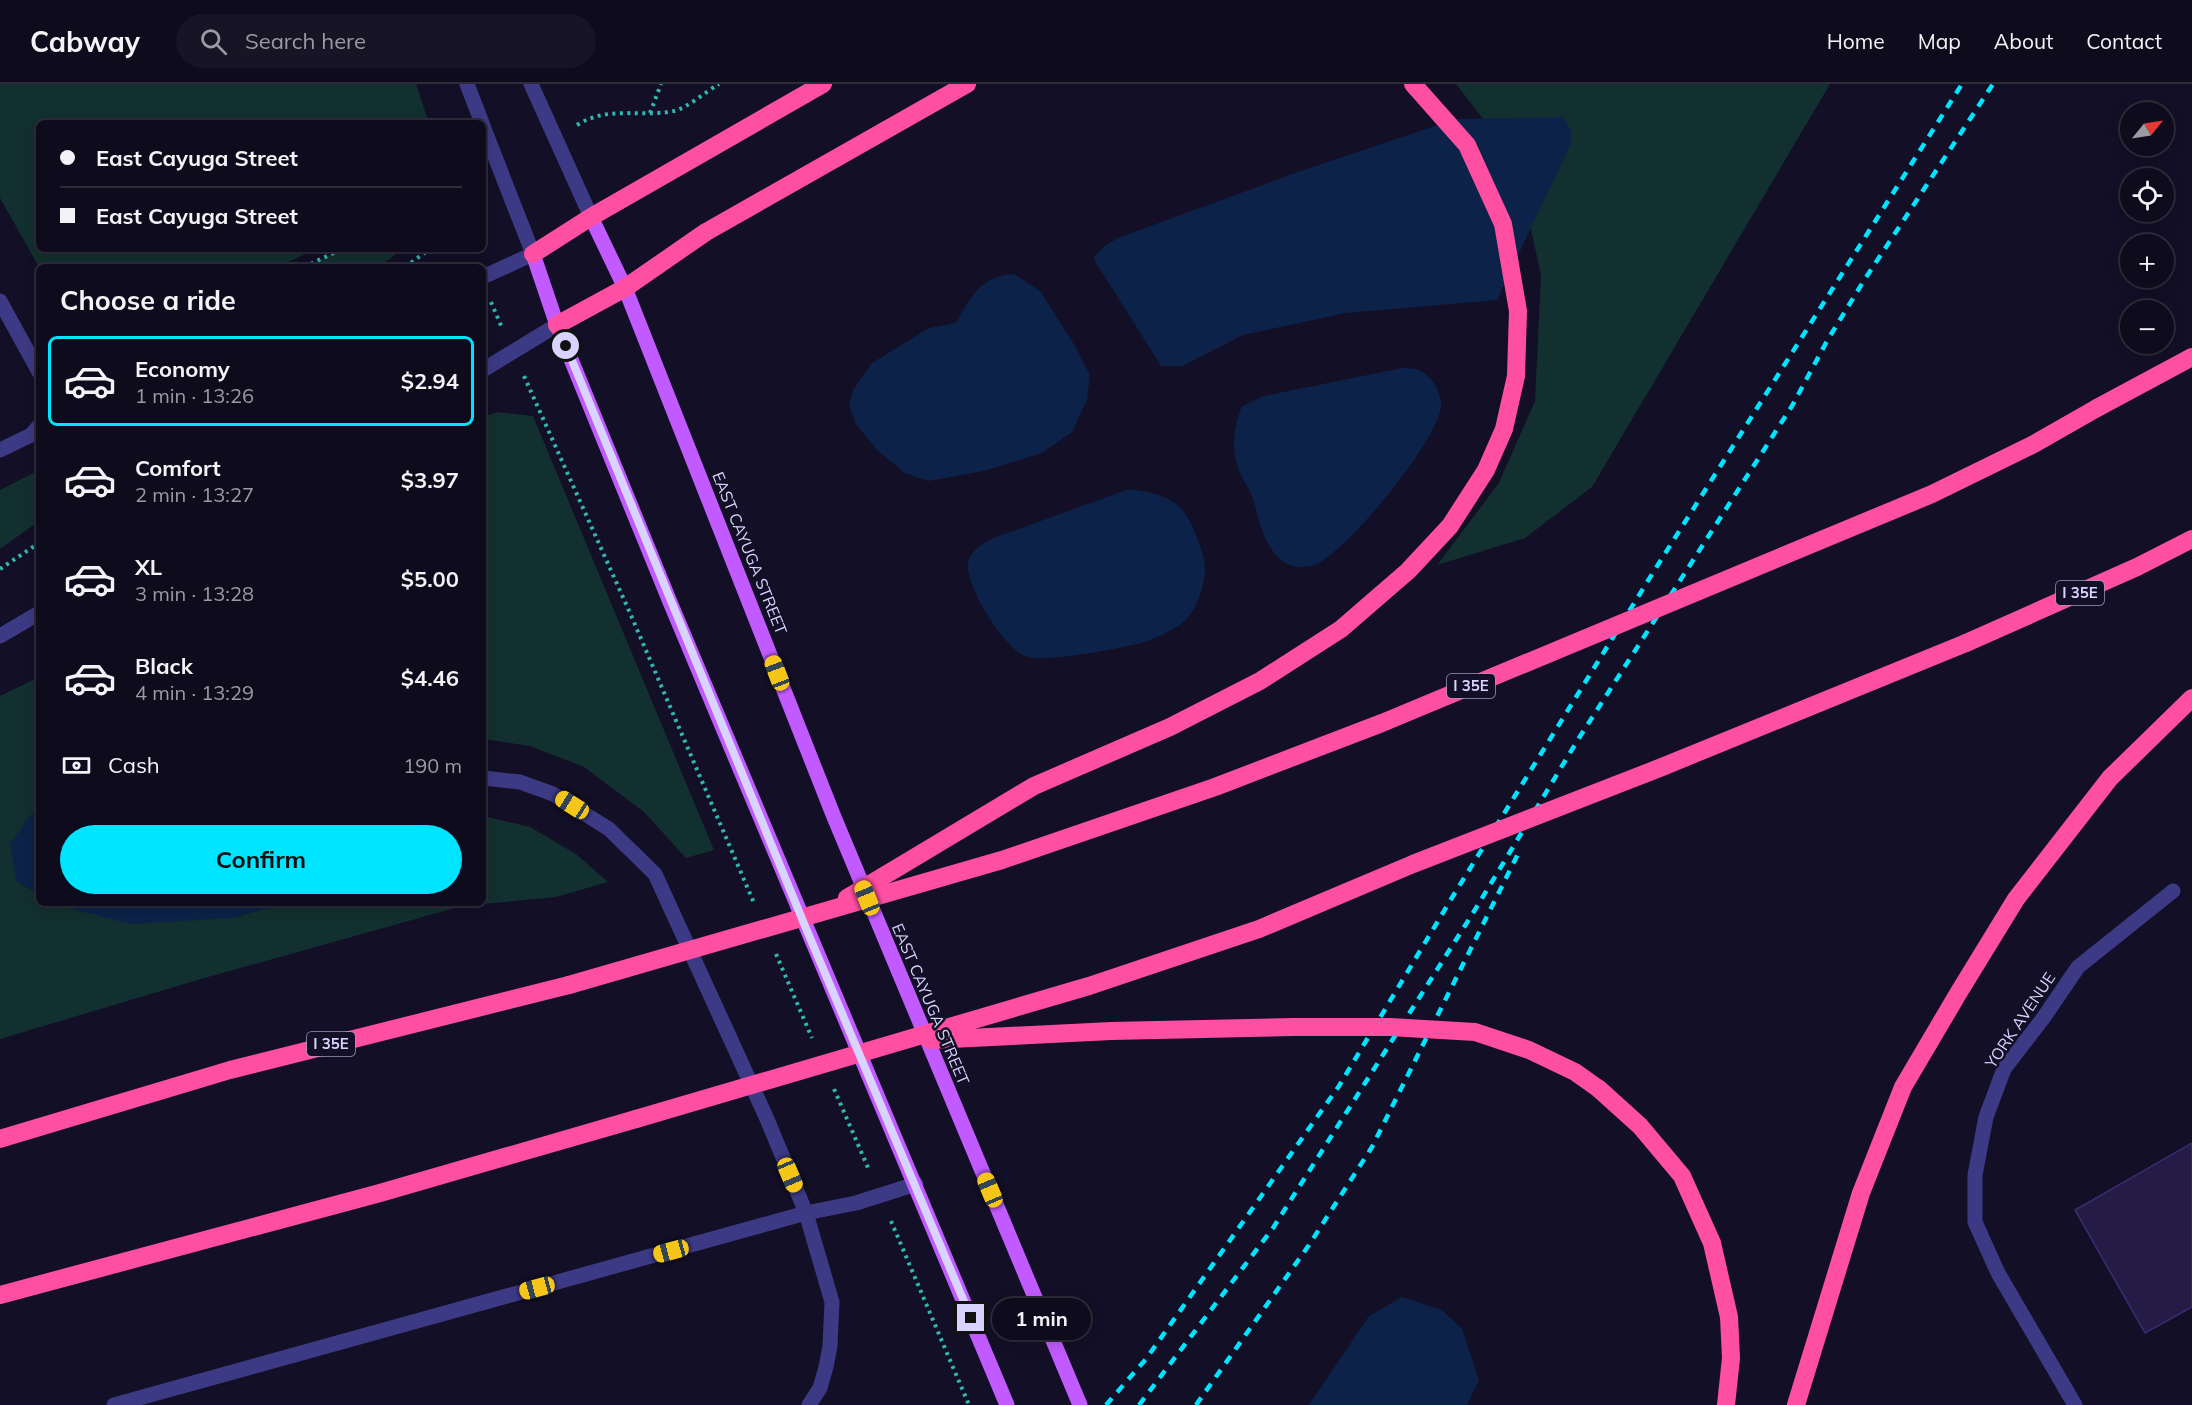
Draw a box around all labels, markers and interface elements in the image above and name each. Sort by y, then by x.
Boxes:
search box [176,14,596,68]
text: Cabway [30,24,140,59]
icon: search [197,25,230,58]
text: Search here [245,27,366,55]
text: Home [1827,28,1885,54]
text: Map [1918,28,1961,54]
text: About [1994,28,2053,54]
text: Contact [2086,28,2162,54]
north arrow [2120,102,2174,156]
map controls [2120,102,2174,354]
text: East Cayuga Street [96,144,298,172]
button: locate [2120,168,2174,222]
text: East Cayuga Street [96,202,298,230]
button: + [2120,234,2174,288]
text: Choose a ride [60,283,236,317]
button: − [2120,300,2174,354]
route start [552,332,579,359]
icon: car [63,354,117,408]
text: Economy [135,355,230,383]
text: $2.94 [401,367,459,395]
text: 1 min · 13:26 [135,383,254,408]
icon: car [63,453,117,507]
text: Comfort [135,454,221,482]
text: $3.97 [401,466,459,494]
street label: EAST CAYUGA STREET [708,469,792,638]
text: 2 min · 13:27 [135,482,254,507]
icon: car [63,552,117,606]
text: XL [135,553,162,581]
text: $5.00 [401,565,459,593]
text: 3 min · 13:28 [135,581,254,606]
road number: I 35E [2056,581,2104,605]
icon: car [63,651,117,705]
text: Black [135,652,193,680]
car [762,653,792,693]
text: $4.46 [401,664,459,692]
road number: I 35E [1447,674,1495,698]
text: 4 min · 13:29 [135,680,254,705]
icon: cash [60,749,93,782]
text: Cash [108,751,160,779]
text: 190 m [403,753,462,778]
car [552,788,592,822]
button: Confirm [60,825,462,894]
car [852,878,882,918]
street label: EAST CAYUGA STREET [888,920,974,1088]
street label: YORK AVENUE [1980,968,2059,1073]
road number: I 35E [307,1032,355,1056]
car [775,1155,805,1195]
car [975,1170,1005,1210]
car [651,1238,691,1264]
car [517,1275,557,1301]
callout: 1 min [992,1297,1091,1339]
route end [957,1304,984,1331]
text: 1 min [1015,1306,1068,1331]

